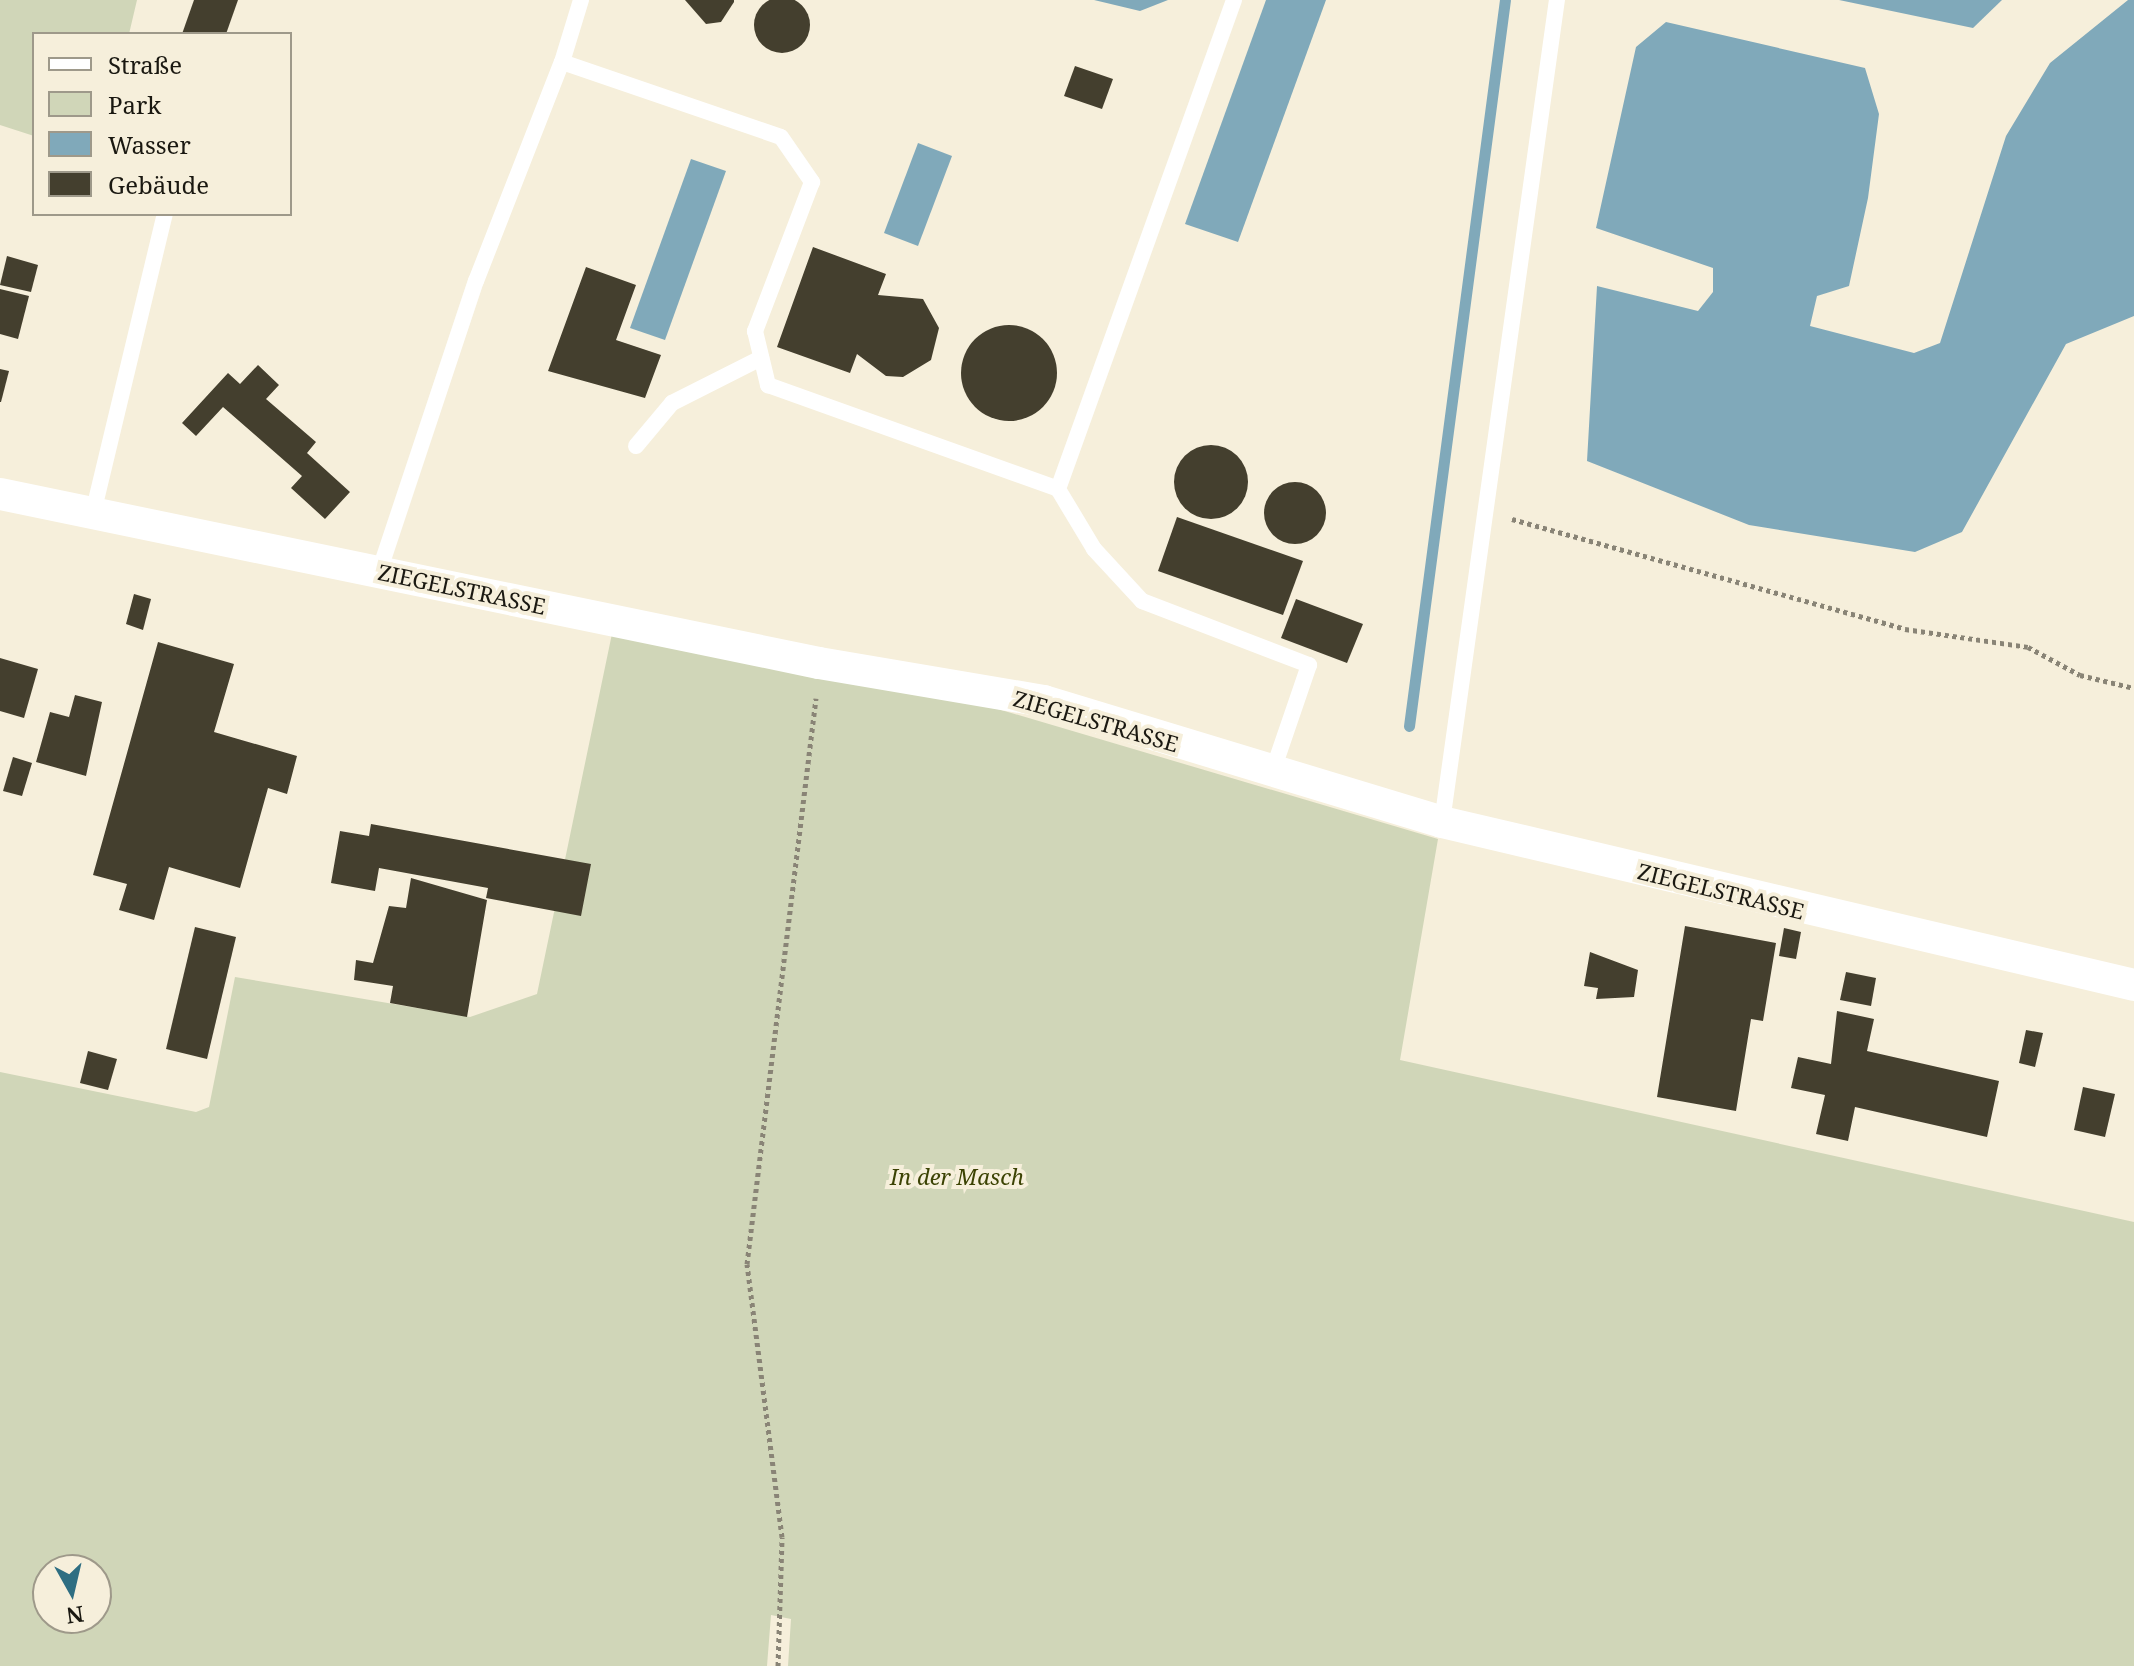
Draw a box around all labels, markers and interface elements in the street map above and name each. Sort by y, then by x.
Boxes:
legend [32,32,292,216]
text: Straße [108,48,182,81]
text: Park [108,88,161,121]
text: Wasser [108,128,191,161]
text: Gebäude [108,168,209,201]
street label: ZIEGELSTRASSE [376,558,548,620]
street label: ZIEGELSTRASSE [1010,685,1182,757]
street label: ZIEGELSTRASSE [1635,858,1807,924]
park label: In der Masch [890,1164,1024,1190]
north arrow [32,1554,112,1634]
text: N [64,1600,86,1632]

